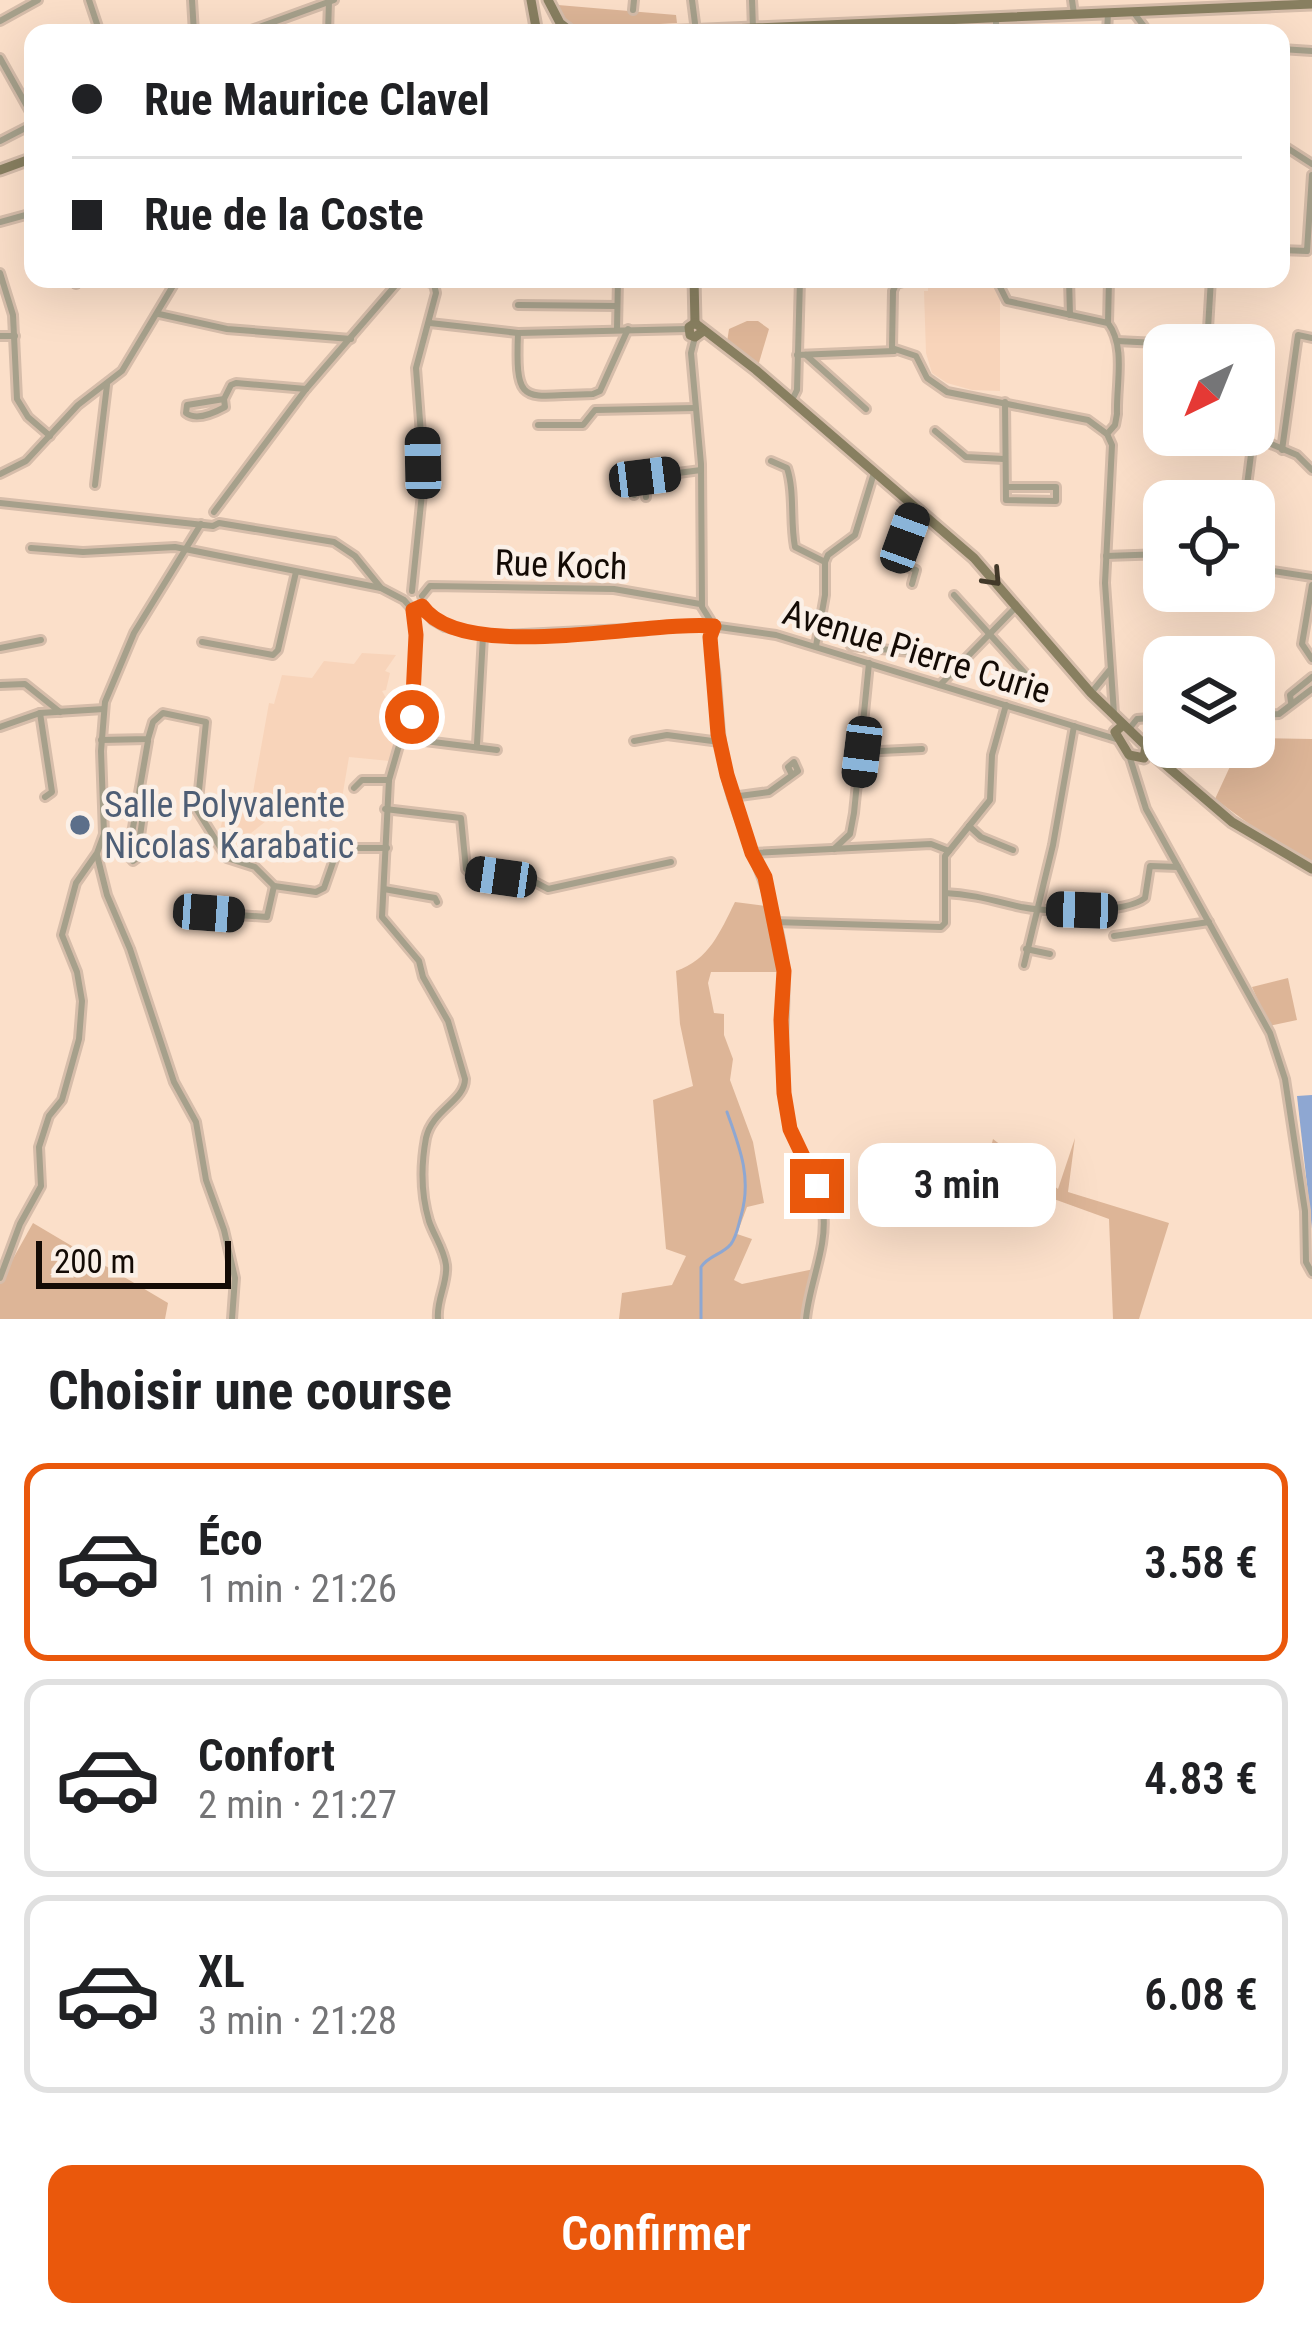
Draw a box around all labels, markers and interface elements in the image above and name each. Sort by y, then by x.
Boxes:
text: Rue Maurice Clavel [144,73,490,126]
text: Rue de la Coste [144,188,424,241]
north arrow [1143,324,1275,456]
map controls [1143,324,1275,768]
car [404,427,442,499]
car [607,455,683,499]
button: locate [1143,480,1275,612]
car [876,498,934,578]
street label: Rue Koch [494,542,628,588]
one-way arrow [979,564,1001,586]
street label: Avenue Pierre Curie [778,591,1056,713]
button: layers [1143,636,1275,768]
route start [385,690,439,744]
car [840,714,884,790]
place label: Salle Polyvalente Nicolas Karabatic [104,784,354,867]
marker: Salle Polyvalente Nicolas Karabatic [67,812,93,838]
car [463,854,539,900]
car [1045,891,1119,929]
car [172,893,246,933]
callout: 3 min [859,1144,1057,1228]
route end [790,1159,844,1213]
text: 3 min [914,1162,1000,1208]
scale bar [36,1235,231,1288]
text: 200 m [54,1242,135,1281]
text: Choisir une course [48,1359,452,1422]
icon: car [54,1508,162,1616]
text: Éco [198,1513,263,1566]
text: 3.58 € [1144,1536,1258,1589]
text: 1 min · 21:26 [198,1566,397,1612]
icon: car [54,1724,162,1832]
text: Confort [198,1729,335,1782]
text: 4.83 € [1144,1752,1258,1805]
text: 2 min · 21:27 [198,1782,397,1828]
icon: car [54,1940,162,2048]
text: XL [198,1945,245,1998]
text: 6.08 € [1144,1968,1258,2021]
text: 3 min · 21:28 [198,1998,397,2044]
button: Confirmer [48,2165,1264,2303]

